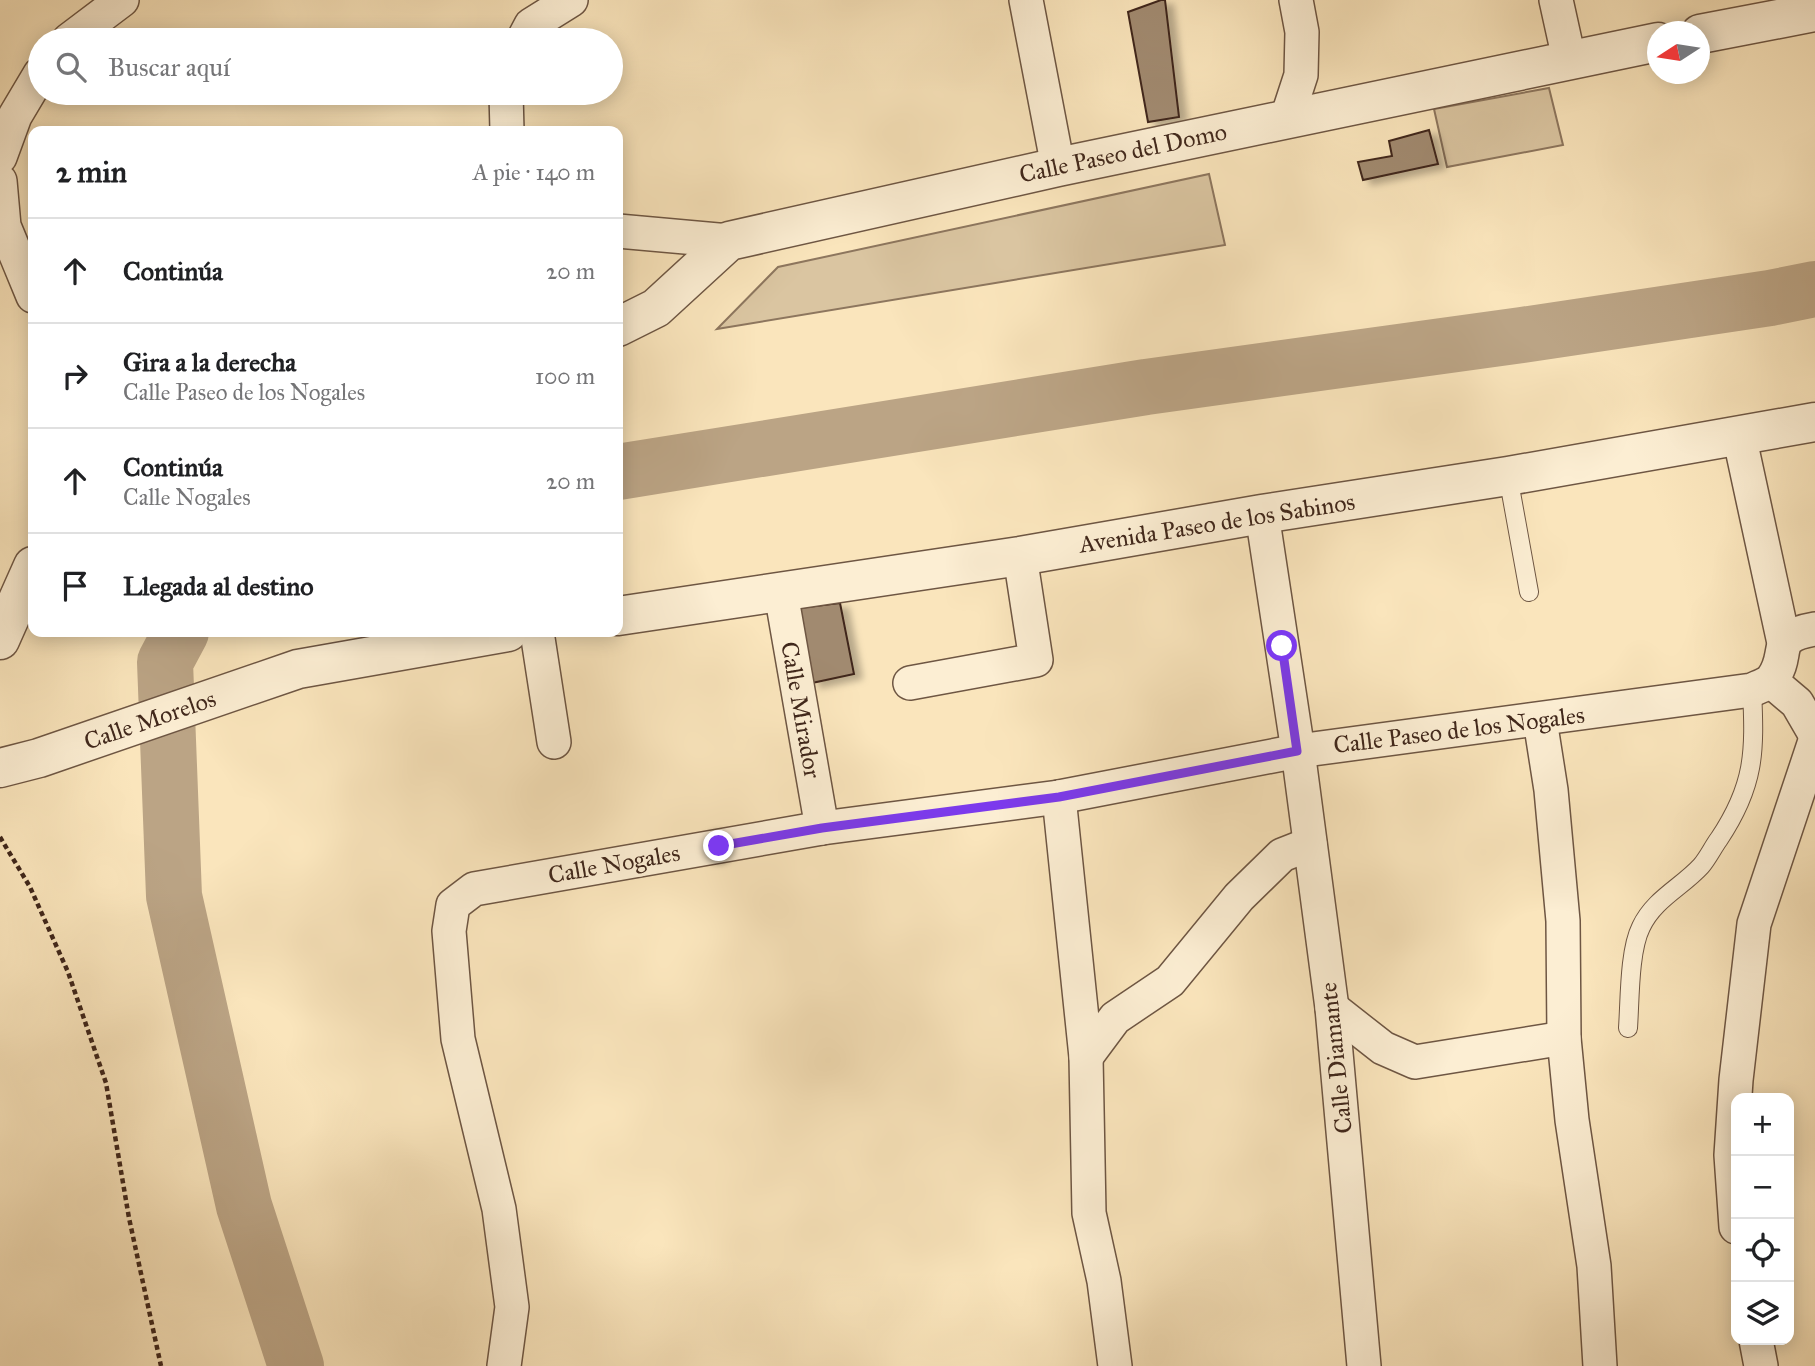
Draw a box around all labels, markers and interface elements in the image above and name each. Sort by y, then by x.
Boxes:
north arrow [1647,21,1710,84]
search box [28,28,623,105]
icon: search [52,48,90,86]
text: Buscar aquí [108,51,230,83]
street label: Calle Paseo del Domo [1016,116,1230,190]
text: 2 min [56,154,127,190]
text: A pie · 140 m [473,158,595,186]
icon: ahead [56,252,94,290]
text: Continúa [123,255,223,287]
text: 20 m [546,257,595,285]
text: Gira a la derecha [123,346,296,378]
icon: right [56,357,94,395]
text: 100 m [535,362,595,390]
text: Calle Paseo de los Nogales [123,378,365,406]
text: Continúa [123,451,223,483]
icon: ahead [56,462,94,500]
text: 20 m [546,467,595,495]
text: Calle Nogales [123,483,251,511]
street label: Avenida Paseo de los Sabinos [1076,486,1357,560]
icon: arrive [56,567,94,605]
text: Llegada al destino [123,570,314,602]
route start [1266,630,1297,661]
street label: Calle Mirador [774,639,828,781]
street label: Calle Morelos [80,683,220,757]
street label: Calle Paseo de los Nogales [1332,700,1586,760]
route end [703,830,734,861]
street label: Calle Nogales [546,838,682,890]
street label: Calle Diamante [1313,981,1359,1135]
map controls [1731,1093,1794,1345]
button: + [1731,1093,1794,1156]
button: − [1731,1156,1794,1219]
button: locate [1731,1219,1794,1282]
button: layers [1731,1282,1794,1345]

